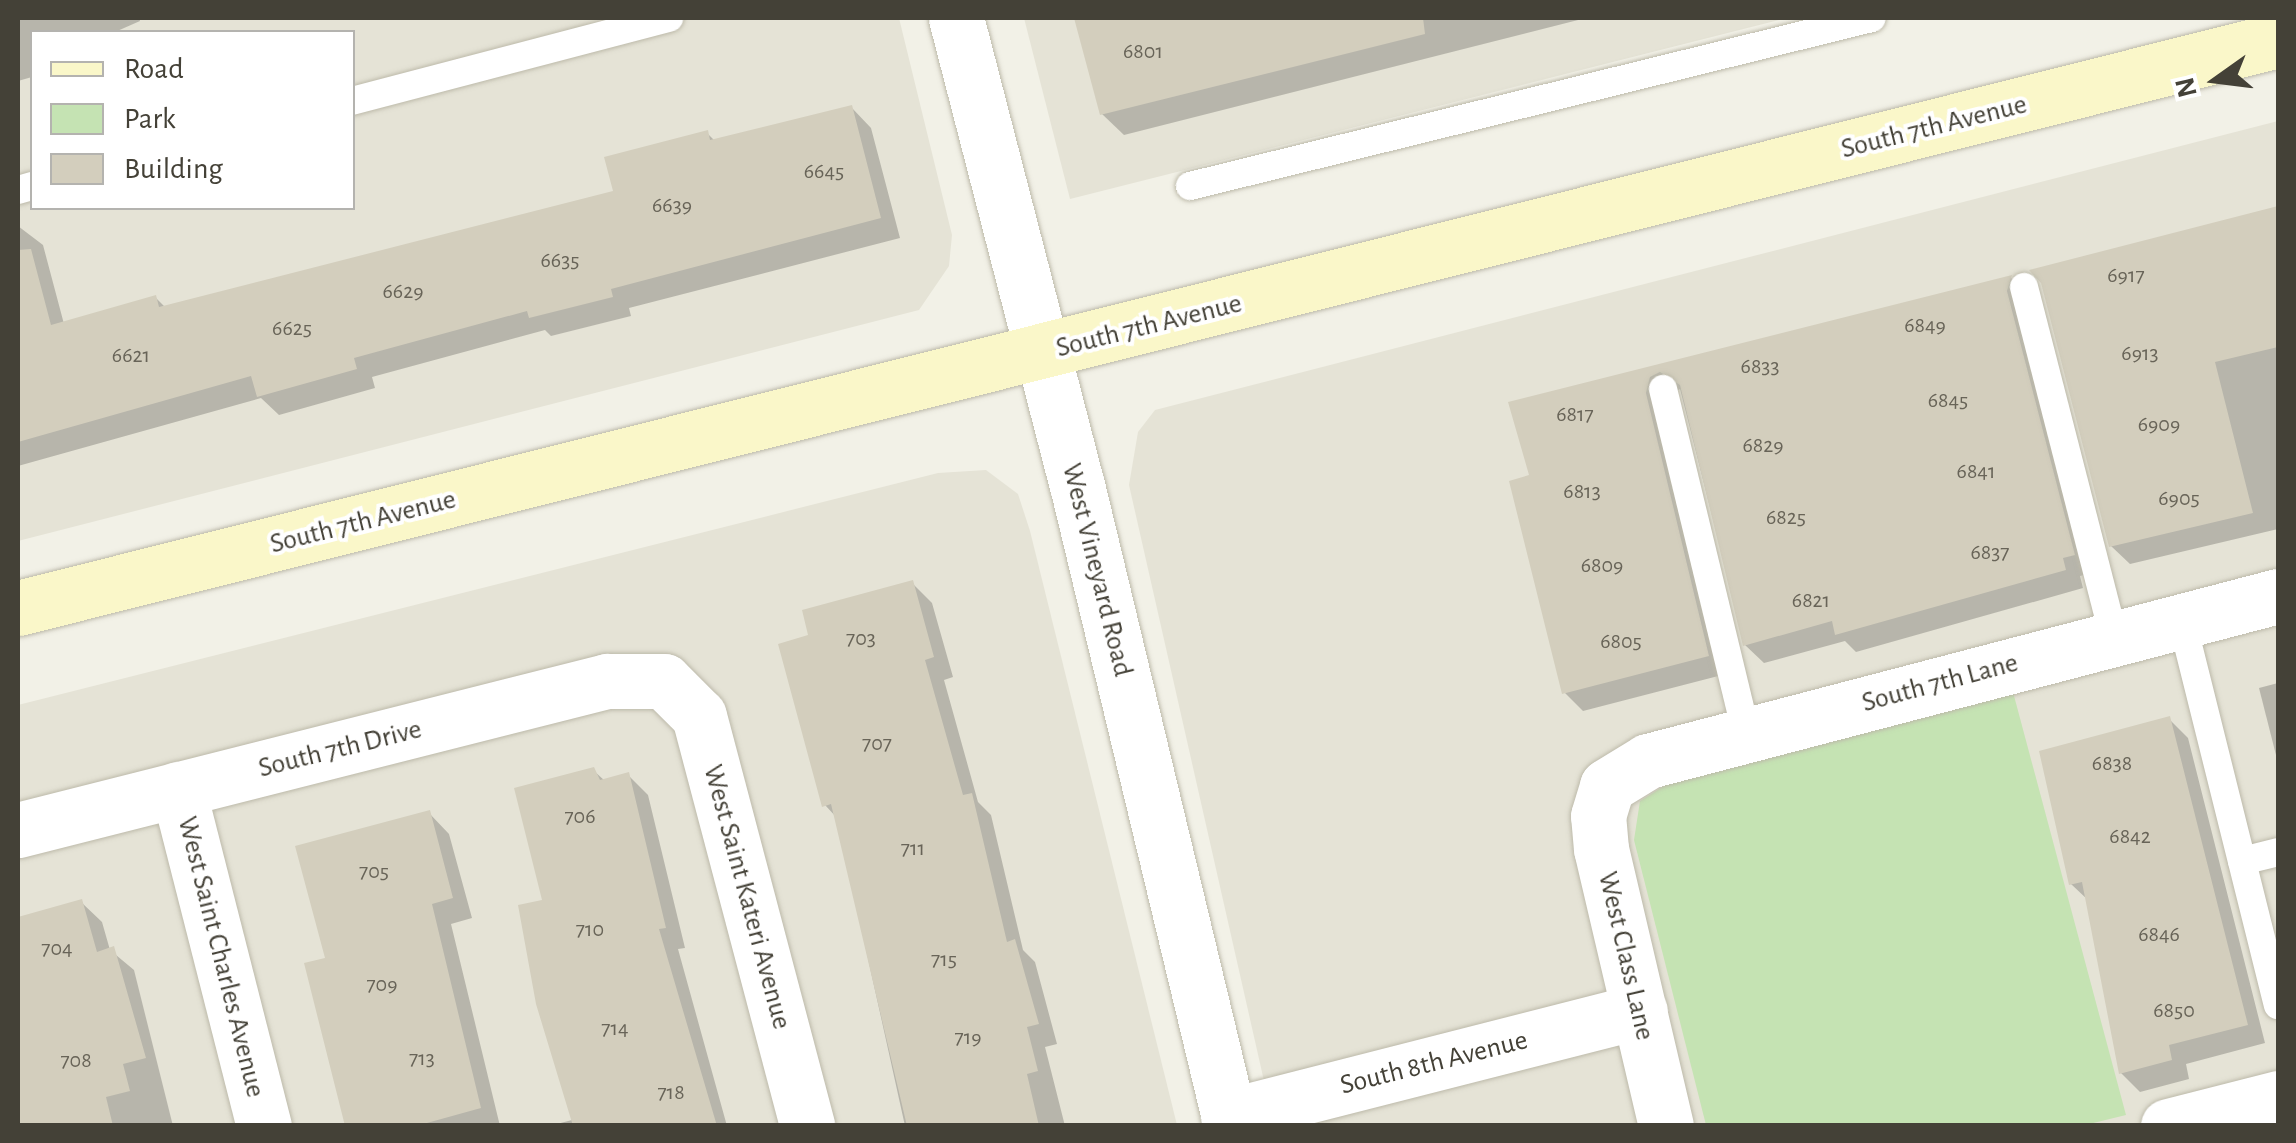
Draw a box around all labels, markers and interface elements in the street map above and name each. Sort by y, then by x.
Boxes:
legend [30,30,355,210]
north arrow [2166,30,2266,130]
house number: 6801 [1123,39,1163,65]
text: Road [124,54,184,84]
text: N [2171,74,2203,100]
street label: South 7th Avenue [1838,88,2030,166]
text: Park [124,104,176,134]
text: Building [124,154,223,184]
house number: 6645 [804,159,844,185]
house number: 6639 [652,193,692,219]
house number: 6635 [541,248,579,274]
house number: 6917 [2107,263,2145,289]
house number: 6629 [382,279,424,305]
street label: South 7th Avenue [1053,287,1245,365]
house number: 6849 [1904,313,1946,339]
house number: 6625 [272,316,312,342]
house number: 6913 [2121,341,2159,367]
house number: 6621 [112,343,150,369]
house number: 6833 [1741,354,1779,380]
house number: 6845 [1928,388,1968,414]
house number: 6817 [1556,402,1594,428]
house number: 6909 [2138,412,2180,438]
house number: 6829 [1742,433,1784,459]
house number: 6841 [1957,459,1995,485]
street label: West Vineyard Road [1054,460,1140,680]
house number: 6813 [1563,479,1601,505]
street label: South 7th Avenue [267,483,459,561]
house number: 6905 [2158,486,2200,512]
house number: 6825 [1766,505,1806,531]
house number: 6837 [1970,540,2010,566]
house number: 6809 [1581,553,1623,579]
house number: 6821 [1792,588,1830,614]
house number: 703 [846,626,876,652]
house number: 6805 [1600,629,1642,655]
street label: South 7th Lane [1858,646,2022,720]
street label: South 7th Drive [255,713,425,785]
house number: 707 [862,731,892,757]
house number: 6838 [2092,751,2132,777]
street label: West Saint Kateri Avenue [696,761,798,1033]
house number: 706 [564,804,596,830]
street label: West Saint Charles Avenue [170,813,272,1101]
house number: 6842 [2109,824,2151,850]
house number: 711 [901,836,925,862]
house number: 705 [359,859,389,885]
street label: West Class Lane [1590,868,1662,1044]
house number: 710 [576,917,604,943]
house number: 6846 [2138,922,2180,948]
house number: 704 [41,936,73,962]
house number: 715 [931,947,957,973]
house number: 709 [366,972,398,998]
house number: 6850 [2153,998,2195,1024]
house number: 714 [601,1016,629,1042]
street label: South 8th Avenue [1337,1023,1531,1103]
house number: 719 [954,1025,982,1051]
house number: 713 [409,1046,435,1072]
house number: 708 [60,1048,92,1074]
house number: 718 [657,1080,685,1106]

